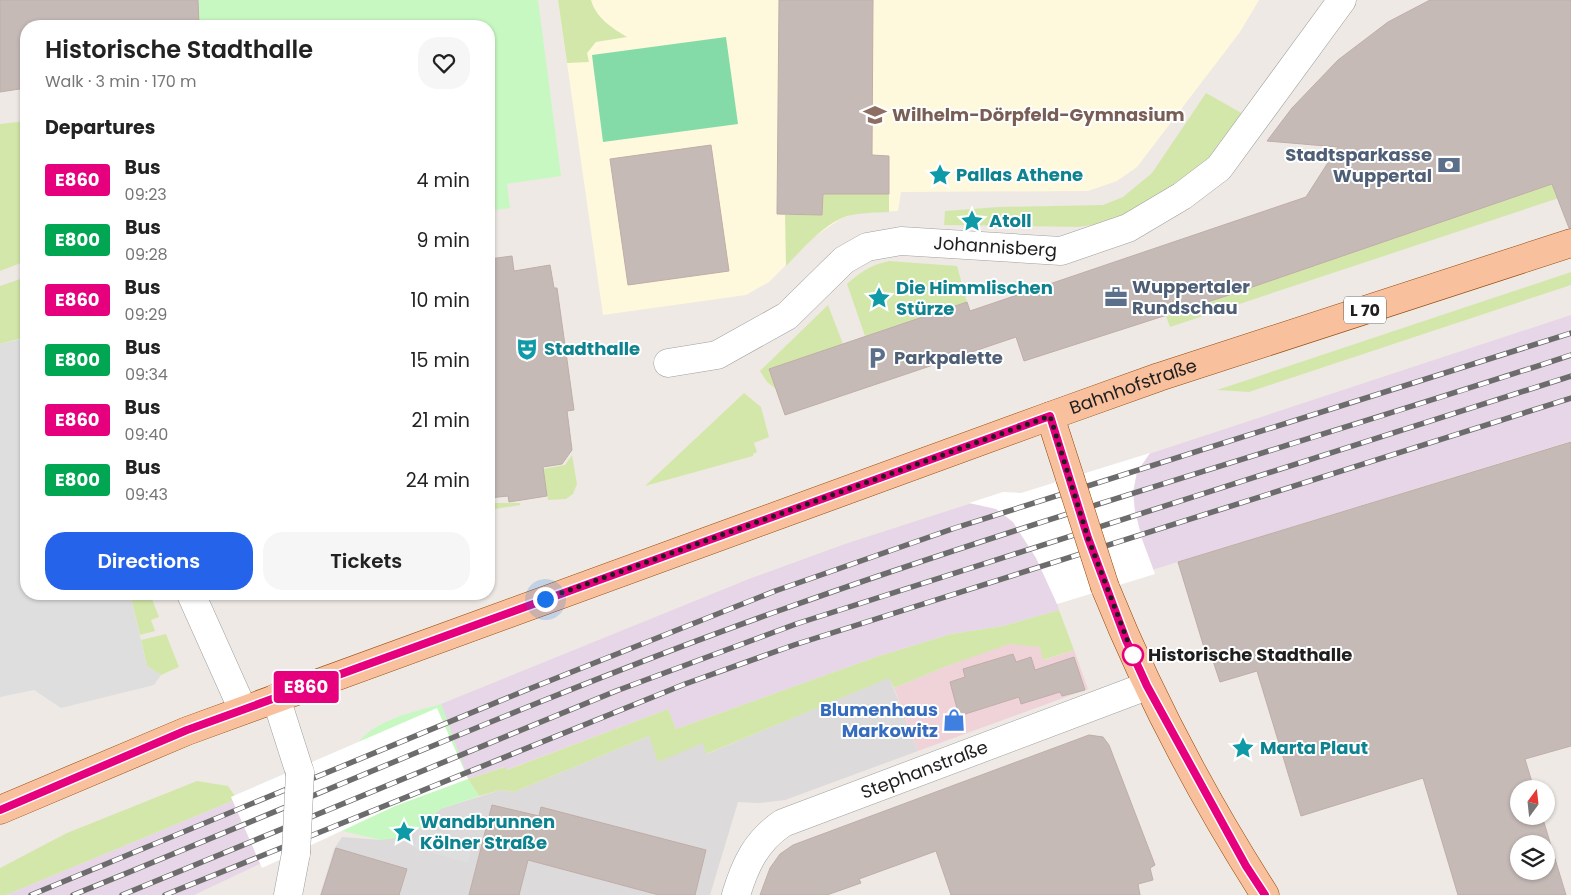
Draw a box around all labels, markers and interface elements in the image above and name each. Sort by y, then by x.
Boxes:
text: Historische Stadthalle [45,33,313,66]
button: heart [418,37,470,89]
text: Walk · 3 min · 170 m [45,70,197,93]
school or university icon: Wilhelm-Dörpfeld-Gymnasium [862,102,888,128]
place label: Wilhelm-Dörpfeld-Gymnasium [892,102,1185,127]
text: Departures [45,114,155,141]
place label: Stadtsparkasse Wuppertal [1285,142,1432,188]
bank icon: Stadtsparkasse Wuppertal [1436,152,1462,178]
text: Bus [125,154,161,181]
place icon: Pallas Athene [927,162,953,188]
place label: Pallas Athene [956,162,1083,187]
text: E860 [55,167,100,192]
text: 4 min [417,167,470,194]
text: 09:23 [125,183,167,206]
place icon: Atoll [959,208,985,234]
place label: Atoll [989,208,1032,233]
text: Bus [125,214,161,241]
text: E800 [55,227,100,252]
text: 9 min [417,227,470,254]
street label: Johannisberg [933,230,1058,263]
text: 09:28 [125,243,168,266]
text: Bus [125,274,161,301]
place label: Wuppertaler Rundschau [1132,274,1250,320]
place label: Die Himmlischen Stürze [896,275,1053,321]
office icon: Wuppertaler Rundschau [1103,284,1129,310]
place icon: Die Himmlischen Stürze [866,285,892,311]
text: E860 [55,287,100,312]
text: 10 min [411,287,470,314]
road number: L 70 [1344,296,1386,324]
text: 09:29 [125,303,167,326]
text: Bus [125,334,161,361]
theatre icon: Stadthalle [514,336,540,362]
place label: Stadthalle [544,336,640,361]
parking icon: Parkpalette [864,345,890,371]
place label: Parkpalette [894,345,1003,370]
text: E800 [55,347,100,372]
text: 15 min [411,347,470,374]
street label: Bahnhofstraße [1066,352,1200,420]
text: 09:34 [125,363,168,386]
text: Bus [125,394,161,421]
text: E860 [55,407,100,432]
text: 21 min [412,407,470,434]
text: 09:40 [125,423,168,446]
text: Bus [125,454,161,481]
text: E800 [55,467,100,492]
text: 24 min [406,467,470,494]
text: 09:43 [125,483,168,506]
button: Directions [45,532,253,590]
button: Tickets [263,532,470,590]
your location [533,587,558,612]
place label: Historische Stadthalle [1148,642,1352,667]
marker: Historische Stadthalle [1122,644,1144,666]
line badge: E860 [271,671,341,703]
text: E860 [284,674,328,699]
place label: Blumenhaus Markowitz [820,697,938,743]
shop icon: Blumenhaus Markowitz [941,707,967,733]
street label: Stephanstraße [857,734,991,805]
place icon: Marta Plaut [1230,735,1256,761]
place label: Marta Plaut [1260,735,1368,760]
north arrow [1510,780,1555,825]
map controls [1510,780,1555,880]
place label: Wandbrunnen Kölner Straße [420,809,555,855]
place icon: Wandbrunnen Kölner Straße [391,819,417,845]
button: layers [1510,835,1555,880]

